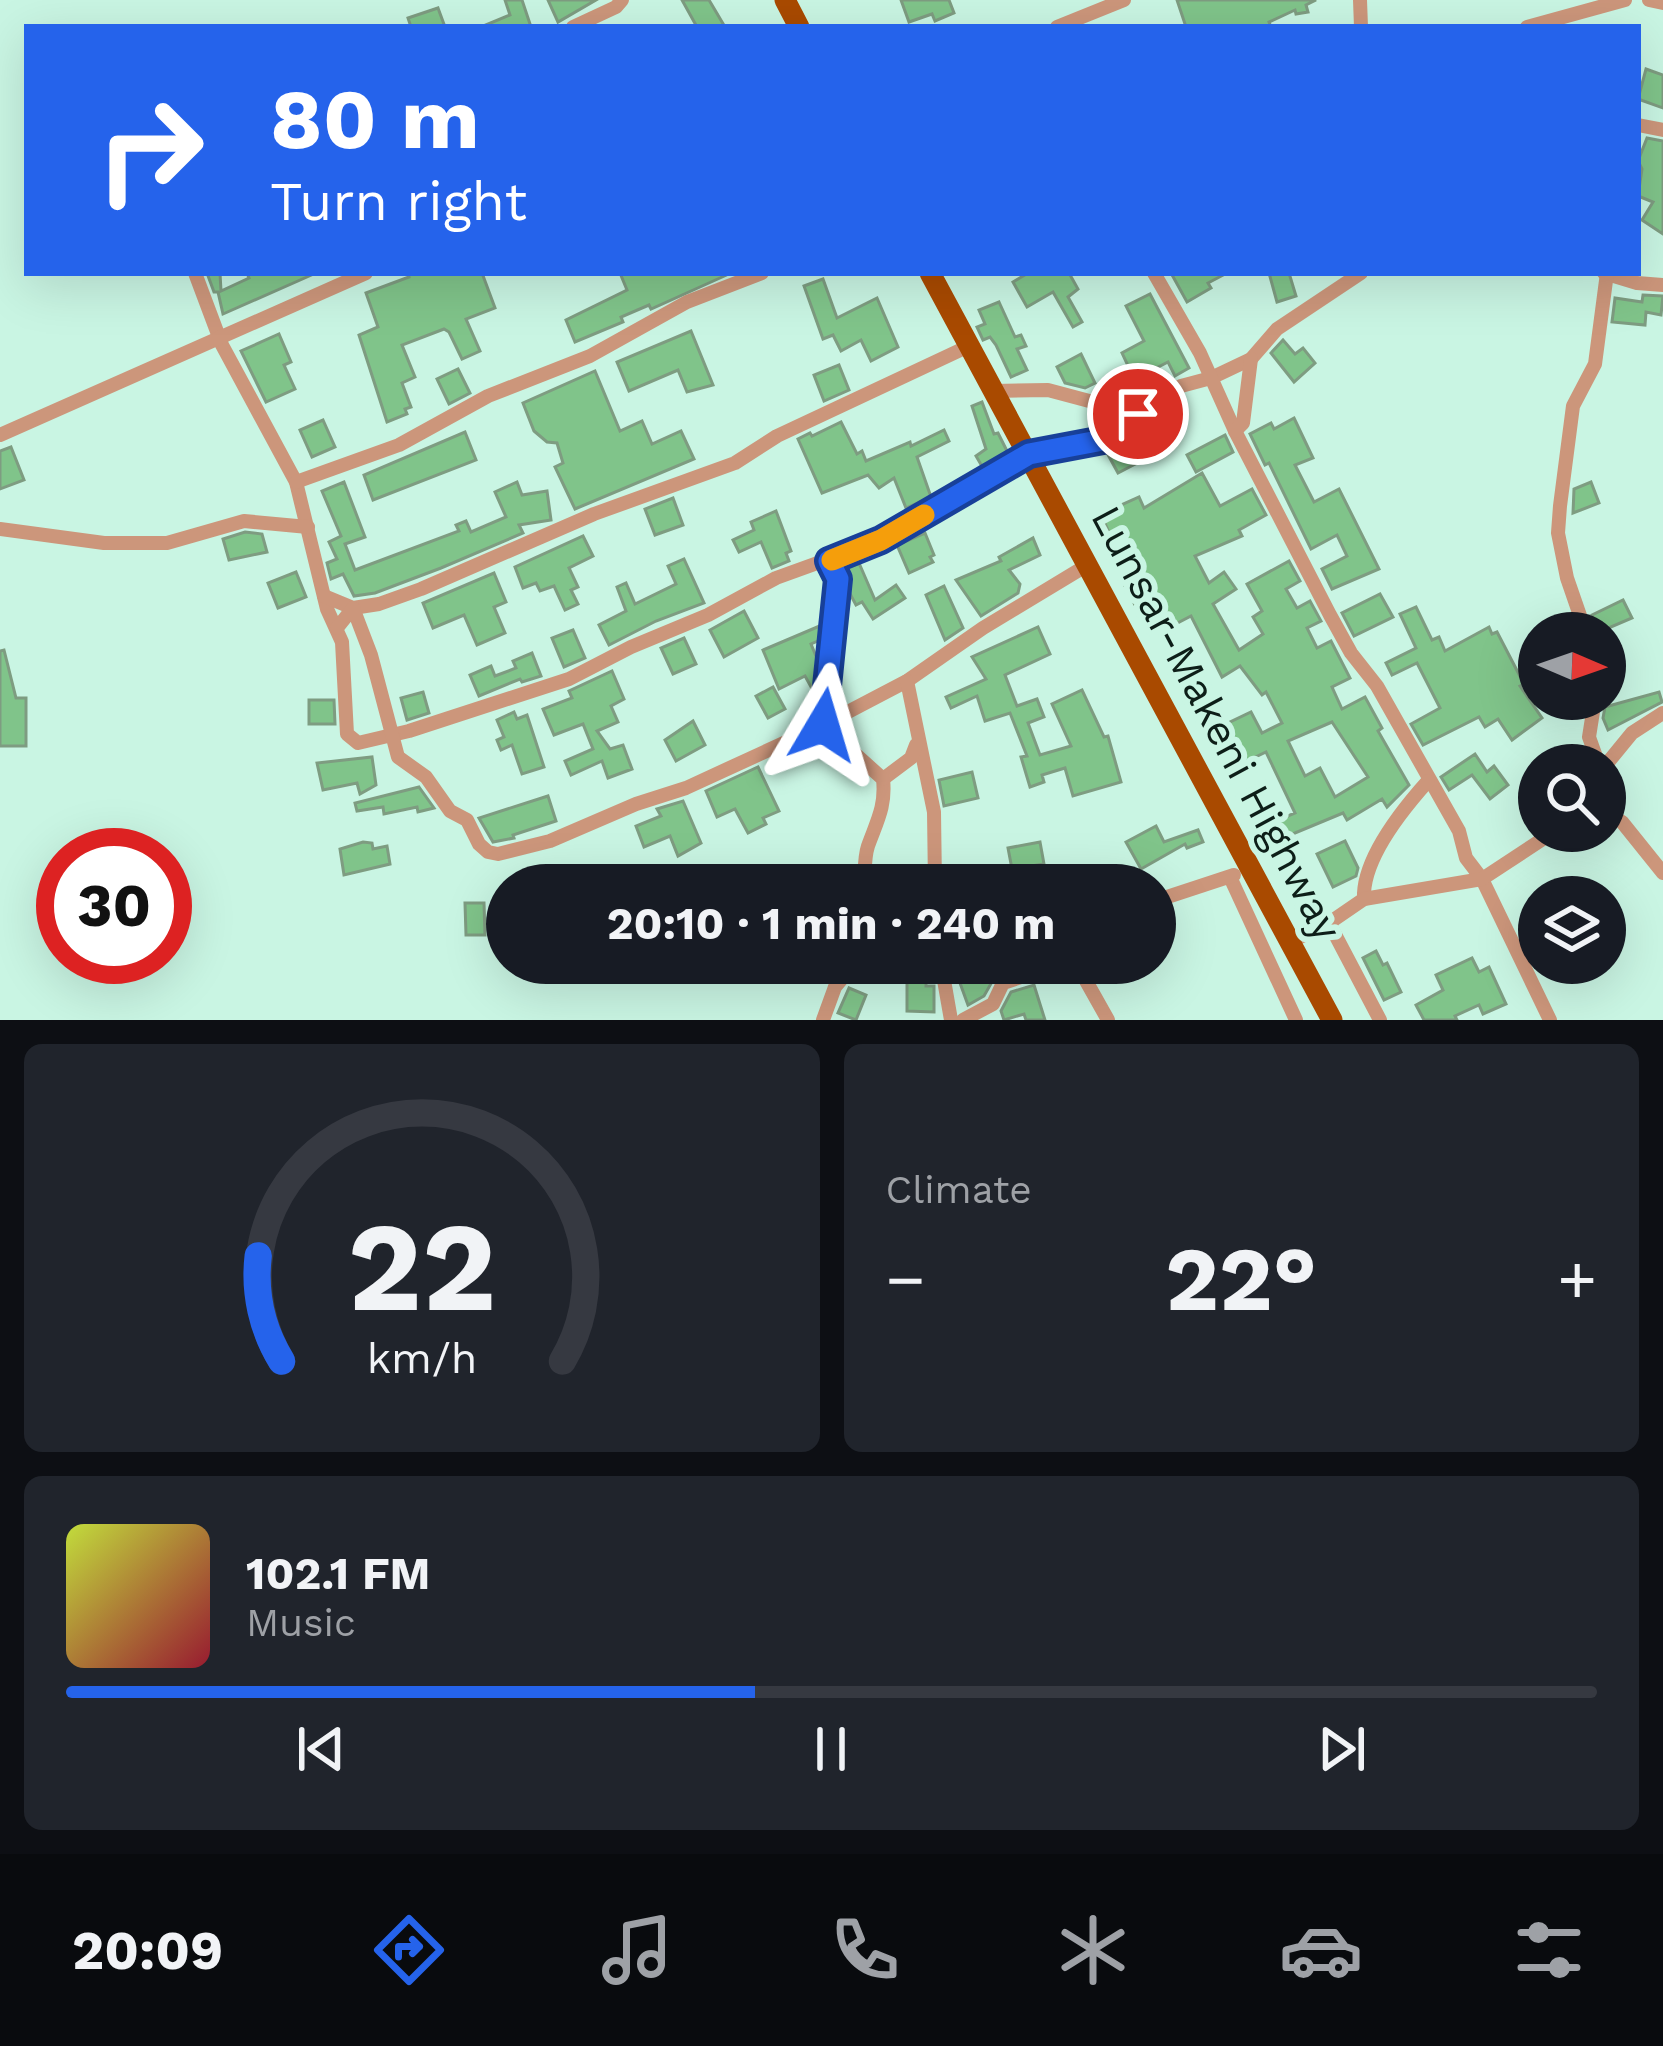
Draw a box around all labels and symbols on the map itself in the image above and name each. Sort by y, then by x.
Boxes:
pin [1087,363,1189,465]
street label: Lunsar-Makeni Highway [1082,497,1353,949]
north arrow [1518,612,1626,720]
position arrow [760,662,886,788]
speed limit sign: 30 [36,828,192,984]

